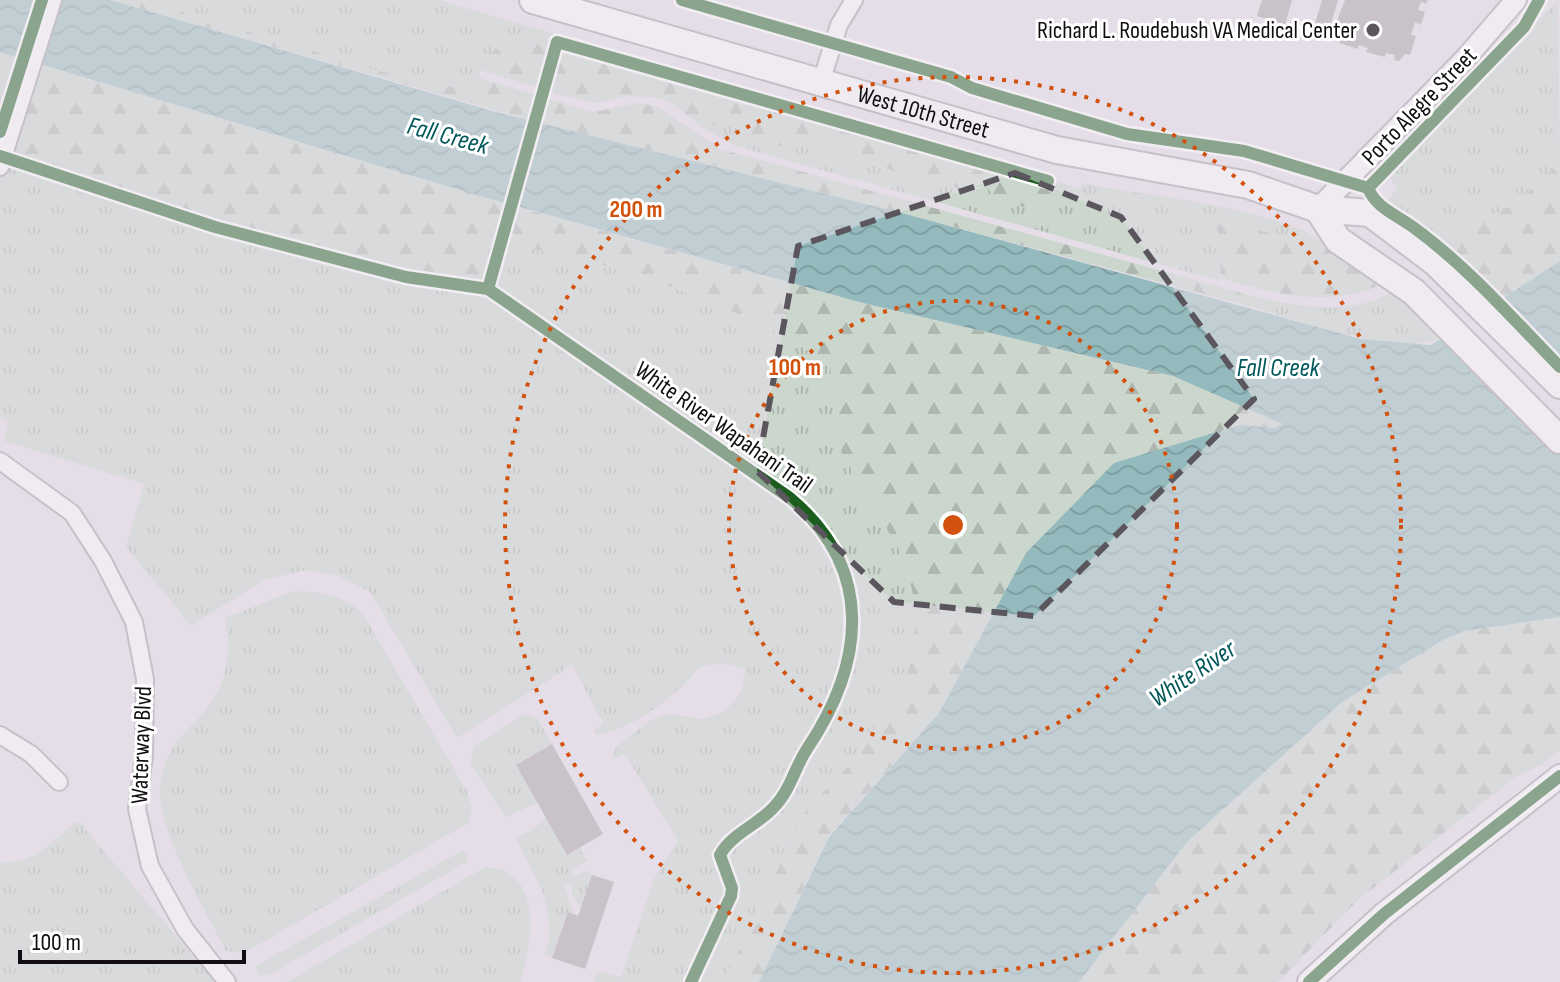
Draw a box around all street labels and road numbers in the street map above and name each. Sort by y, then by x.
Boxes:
street label: Porto Alegre Street [1356,41,1483,171]
street label: West 10th Street [854,80,993,145]
street label: White River Wapahani Trail [629,355,818,500]
street label: Waterway Blvd [125,686,158,804]

